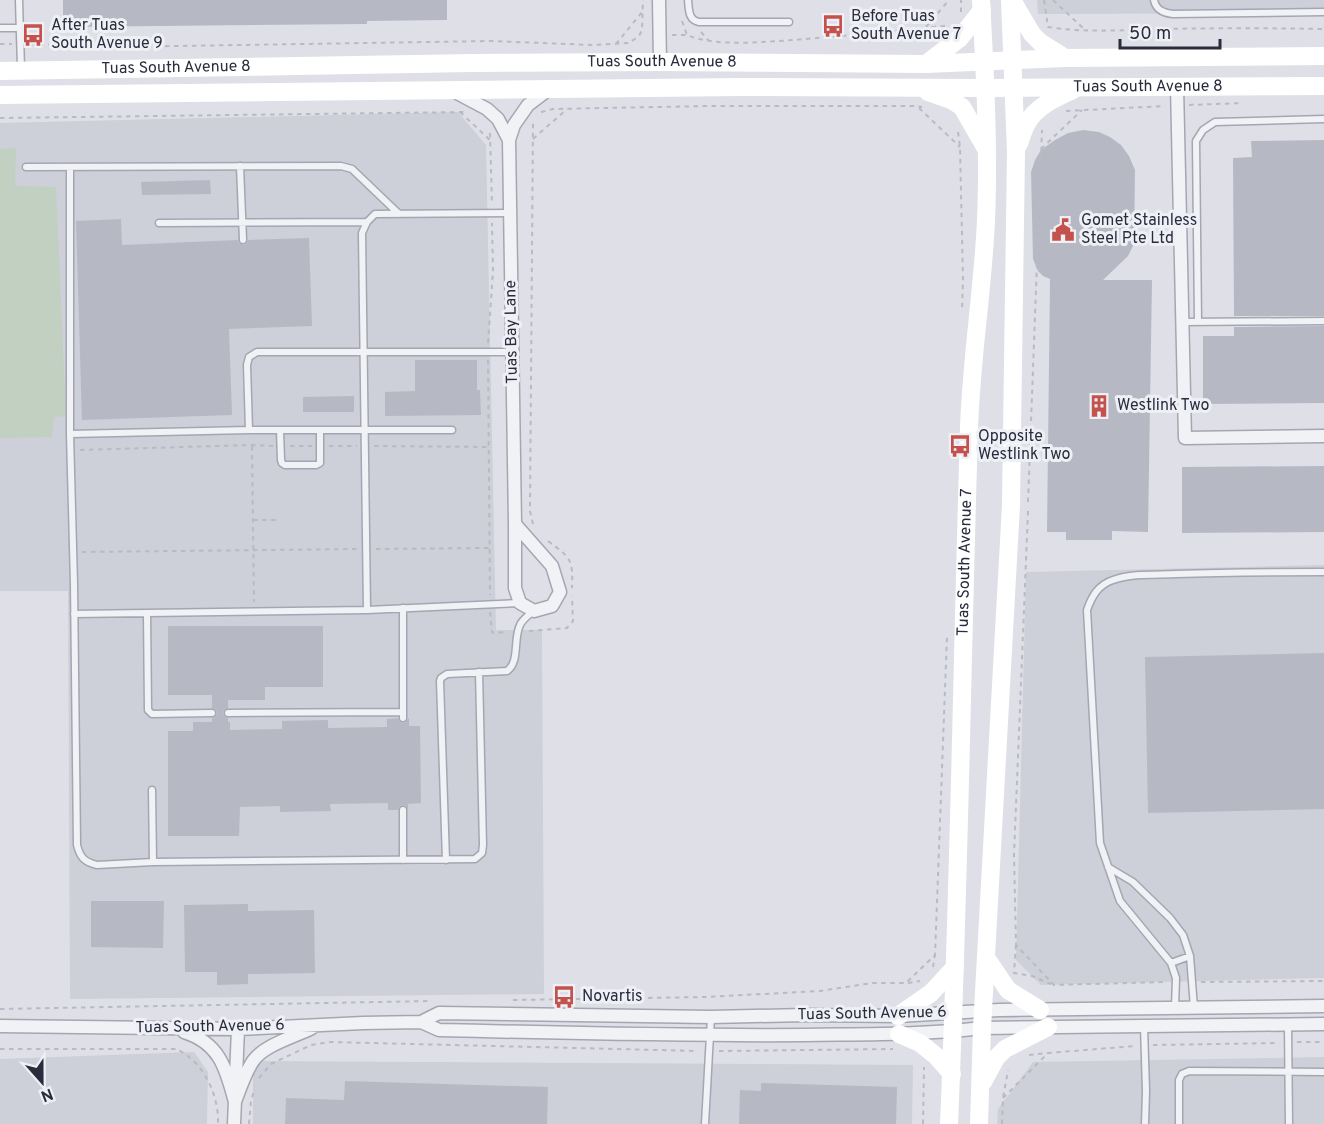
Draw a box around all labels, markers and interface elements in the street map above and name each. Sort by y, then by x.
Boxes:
place label: Before Tuas South Avenue 7 [851,7,961,45]
scale bar [1120,12,1220,50]
bus stop icon: Before Tuas South Avenue 7 [820,13,846,39]
place label: After Tuas South Avenue 9 [51,16,163,54]
bus stop icon: After Tuas South Avenue 9 [20,22,46,48]
text: 50 m [1129,23,1171,46]
street label: Tuas South Avenue 8 [587,52,737,73]
street label: Tuas South Avenue 8 [101,57,251,79]
street label: Tuas South Avenue 8 [1073,77,1223,97]
place label: Gomet Stainless Steel Pte Ltd [1081,211,1197,249]
public building icon: Gomet Stainless Steel Pte Ltd [1050,217,1076,243]
street label: Tuas Bay Lane [501,280,523,384]
building icon: Westlink Two [1086,393,1112,419]
place label: Westlink Two [1117,396,1209,416]
place label: Opposite Westlink Two [978,427,1070,465]
bus stop icon: Opposite Westlink Two [947,433,973,459]
street label: Tuas South Avenue 7 [954,488,977,636]
bus stop icon: Novartis [551,984,577,1010]
place label: Novartis [582,987,642,1007]
street label: Tuas South Avenue 6 [797,1003,947,1025]
street label: Tuas South Avenue 6 [135,1016,285,1038]
north arrow [12,1052,72,1112]
text: N [38,1083,56,1106]

